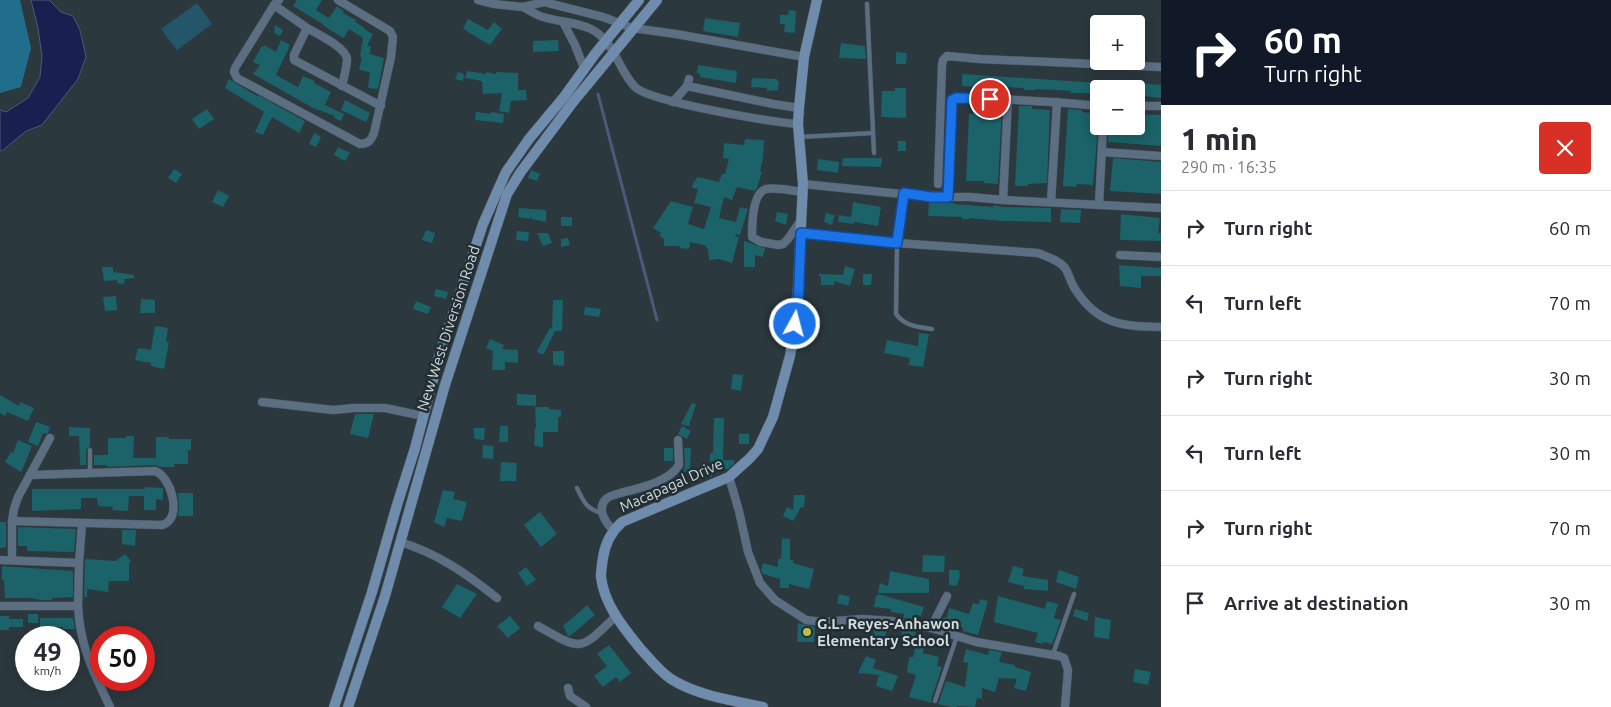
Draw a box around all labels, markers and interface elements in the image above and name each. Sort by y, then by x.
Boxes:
map controls [1090,15,1145,135]
button: + [1090,15,1145,70]
icon: right [1181,20,1246,85]
text: 60 m [1264,20,1342,60]
text: Turn right [1264,61,1362,86]
pin [969,78,1011,120]
button: − [1090,80,1145,135]
icon: arrive [976,85,1004,113]
text: 1 min [1181,122,1257,156]
button: close [1539,122,1591,174]
text: 290 m · 16:35 [1181,158,1277,176]
icon: right [1181,214,1209,242]
text: Turn right [1224,217,1312,239]
text: 60 m [1549,217,1591,239]
street label: New West Diversion Road [413,243,483,413]
icon: left [1181,289,1209,317]
text: Turn left [1224,292,1302,314]
text: 70 m [1549,292,1591,314]
position arrow [768,297,820,349]
icon: right [1181,364,1209,392]
text: Turn right [1224,367,1312,389]
text: 30 m [1549,367,1591,389]
icon: left [1181,439,1209,467]
text: Turn left [1224,442,1302,464]
text: 30 m [1549,442,1591,464]
street label: Macapagal Drive [617,455,725,515]
icon: right [1181,514,1209,542]
text: Turn right [1224,517,1312,539]
text: 70 m [1549,517,1591,539]
icon: arrive [1181,589,1209,617]
text: Arrive at destination [1224,592,1409,614]
text: 30 m [1549,592,1591,614]
place label: G.L. Reyes-Anhawon Elementary School [817,615,960,649]
speed limit sign: 50 [90,626,155,691]
marker: G.L. Reyes-Anhawon Elementary School [801,626,813,638]
text: 49 [33,638,62,666]
text: km/h [34,664,61,677]

